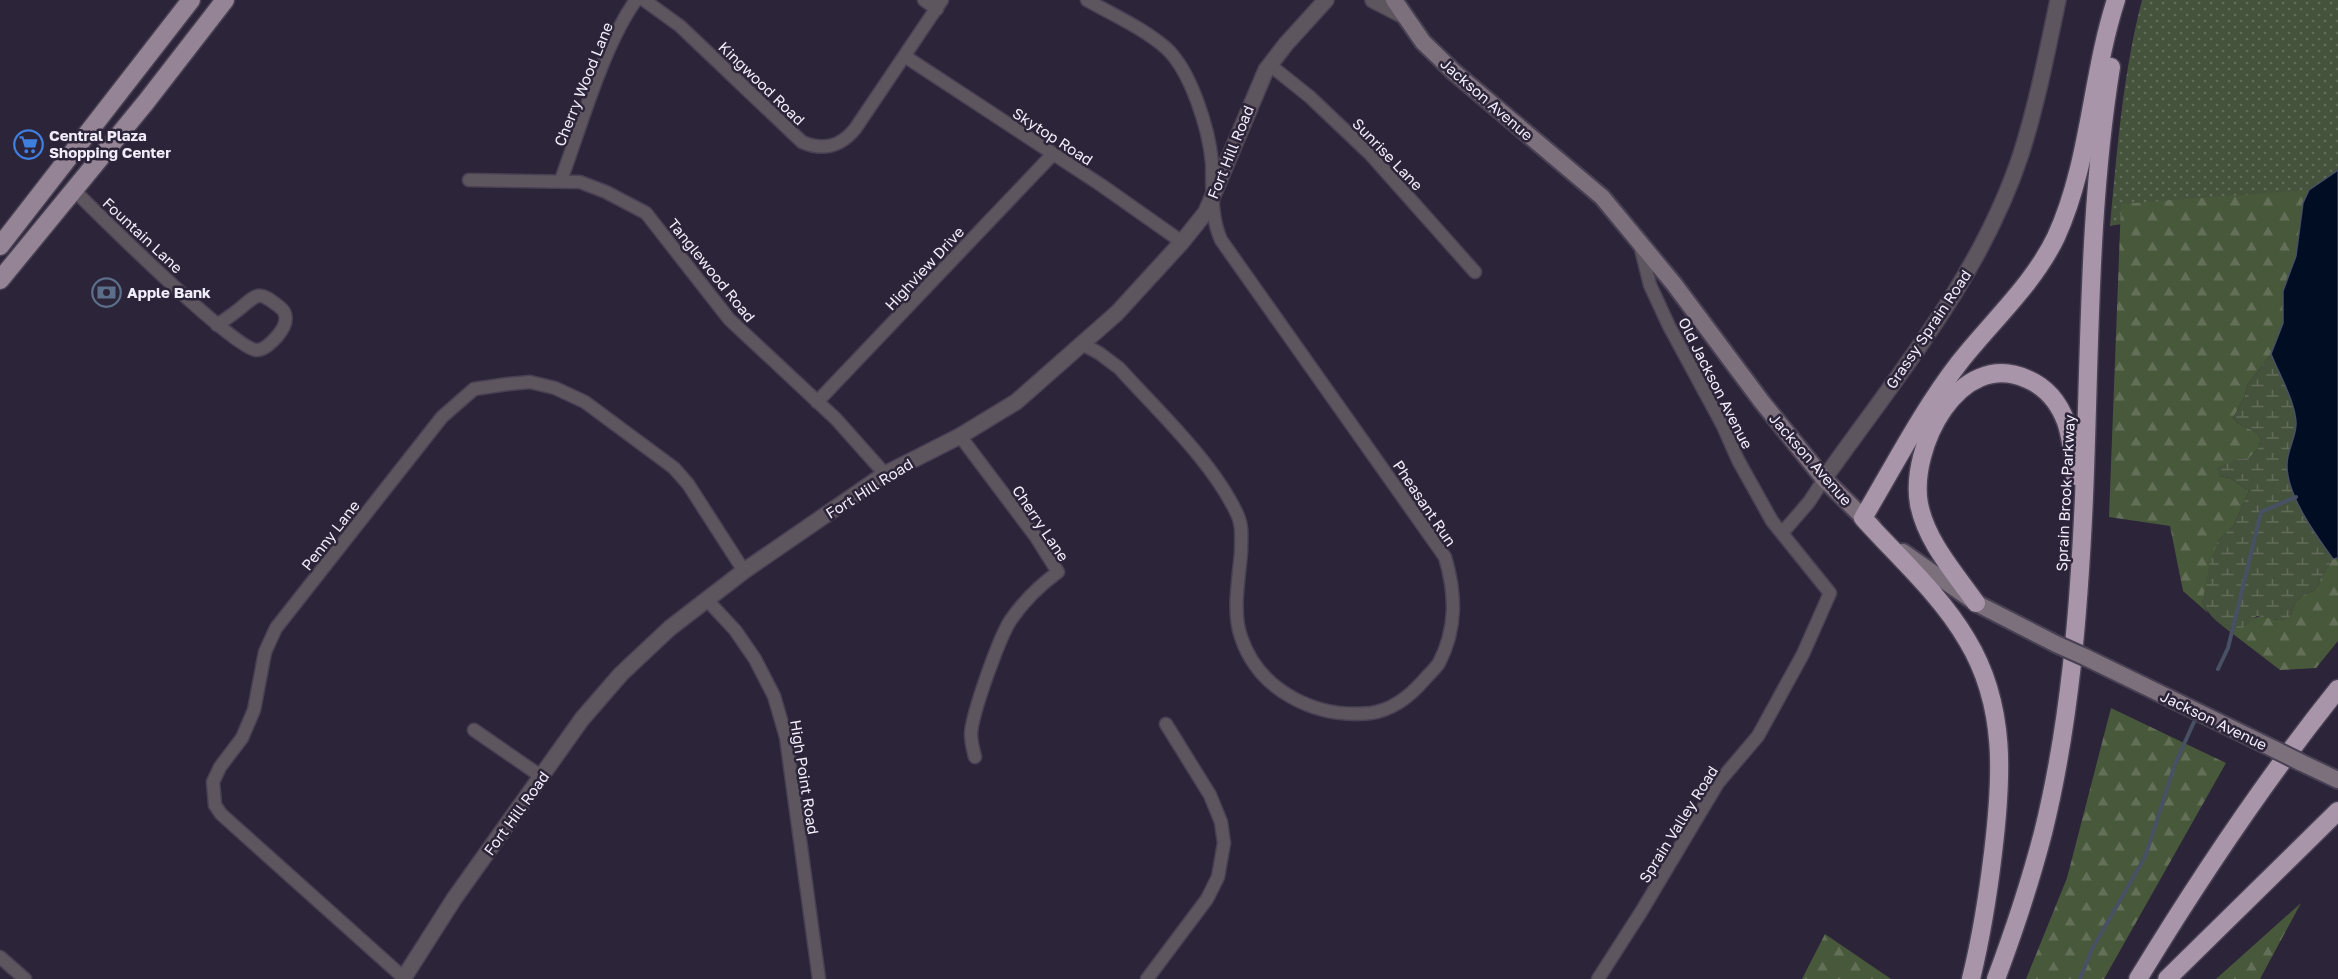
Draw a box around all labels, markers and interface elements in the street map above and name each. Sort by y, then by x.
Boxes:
street label: Cherry Wood Lane [550,19,616,149]
street label: Kingwood Road [715,37,809,129]
street label: Jackson Avenue [1437,54,1537,144]
street label: Skytop Road [1010,103,1096,169]
street label: Fort Hill Road [1203,103,1257,201]
street label: Sunrise Lane [1349,114,1427,194]
place label: Central Plaza Shopping Center [49,126,171,161]
supermarket icon: Central Plaza Shopping Center [12,128,44,160]
street label: Fountain Lane [99,193,187,277]
street label: Tanglewood Road [665,215,759,325]
street label: Highview Drive [881,222,967,313]
street label: Grassy Sprain Road [1882,266,1974,392]
bank icon: Apple Bank [90,276,122,308]
place label: Apple Bank [127,283,211,301]
street label: Old Jackson Avenue [1675,314,1757,452]
street label: Jackson Avenue [1766,409,1856,509]
street label: Sprain Brook Parkway [2052,414,2078,572]
street label: Fort Hill Road [822,454,916,522]
street label: Pheasant Run [1390,457,1460,549]
street label: Cherry Lane [1009,482,1073,565]
street label: Penny Lane [297,496,363,574]
street label: Jackson Avenue [2158,686,2270,754]
street label: High Point Road [787,718,823,836]
street label: Sprain Valley Road [1635,762,1721,886]
street label: Fort Hill Road [480,768,552,858]

